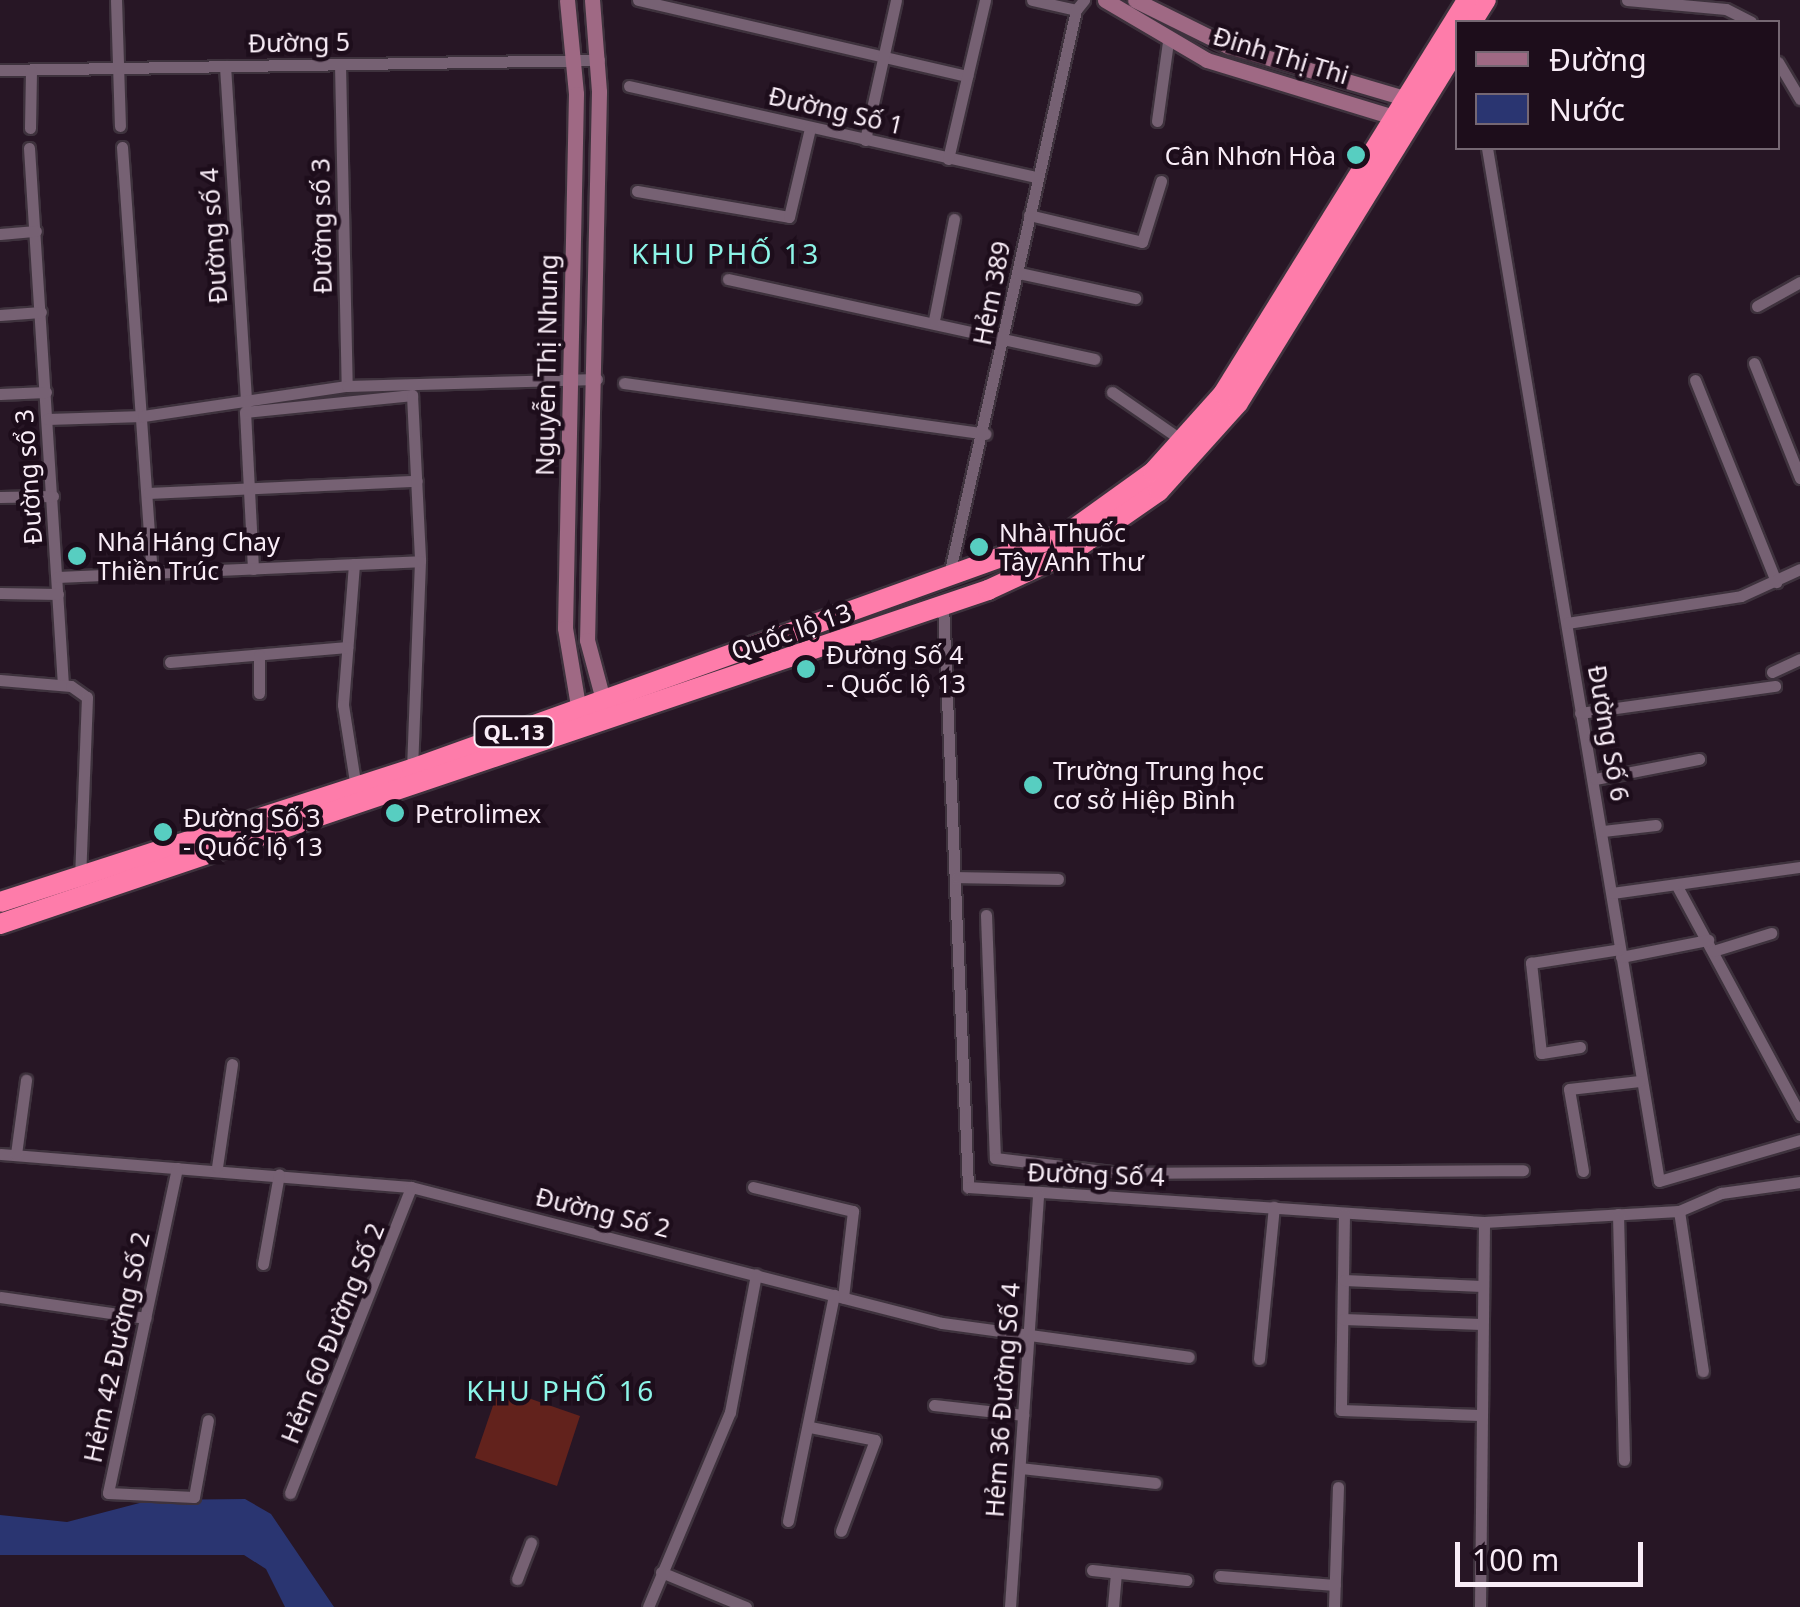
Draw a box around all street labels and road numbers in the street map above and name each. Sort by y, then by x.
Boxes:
street label: Đinh Thị Thi [1210,20,1352,90]
street label: Đường 5 [248,26,350,58]
street label: Đường Số 1 [766,80,906,140]
street label: Đường số 3 [305,158,337,294]
street label: Đường số 4 [193,167,233,305]
street label: Hẻm 389 [966,238,1016,348]
street label: Nguyễn Thị Nhung [529,254,563,476]
street label: Đường sổ 3 [8,408,48,546]
street label: Quốc lộ 13 [727,596,855,666]
street label: Đường Số 6 [1582,663,1636,803]
road number: QL.13 [472,715,556,749]
street label: Đường Số 4 [1027,1157,1165,1191]
street label: Đường Số 2 [533,1181,673,1243]
street label: Hẻm 60 Đường Số 2 [274,1218,390,1448]
street label: Hẻm 42 Đường Số 2 [77,1229,155,1465]
street label: Hẻm 36 Đường Số 4 [979,1282,1025,1518]

